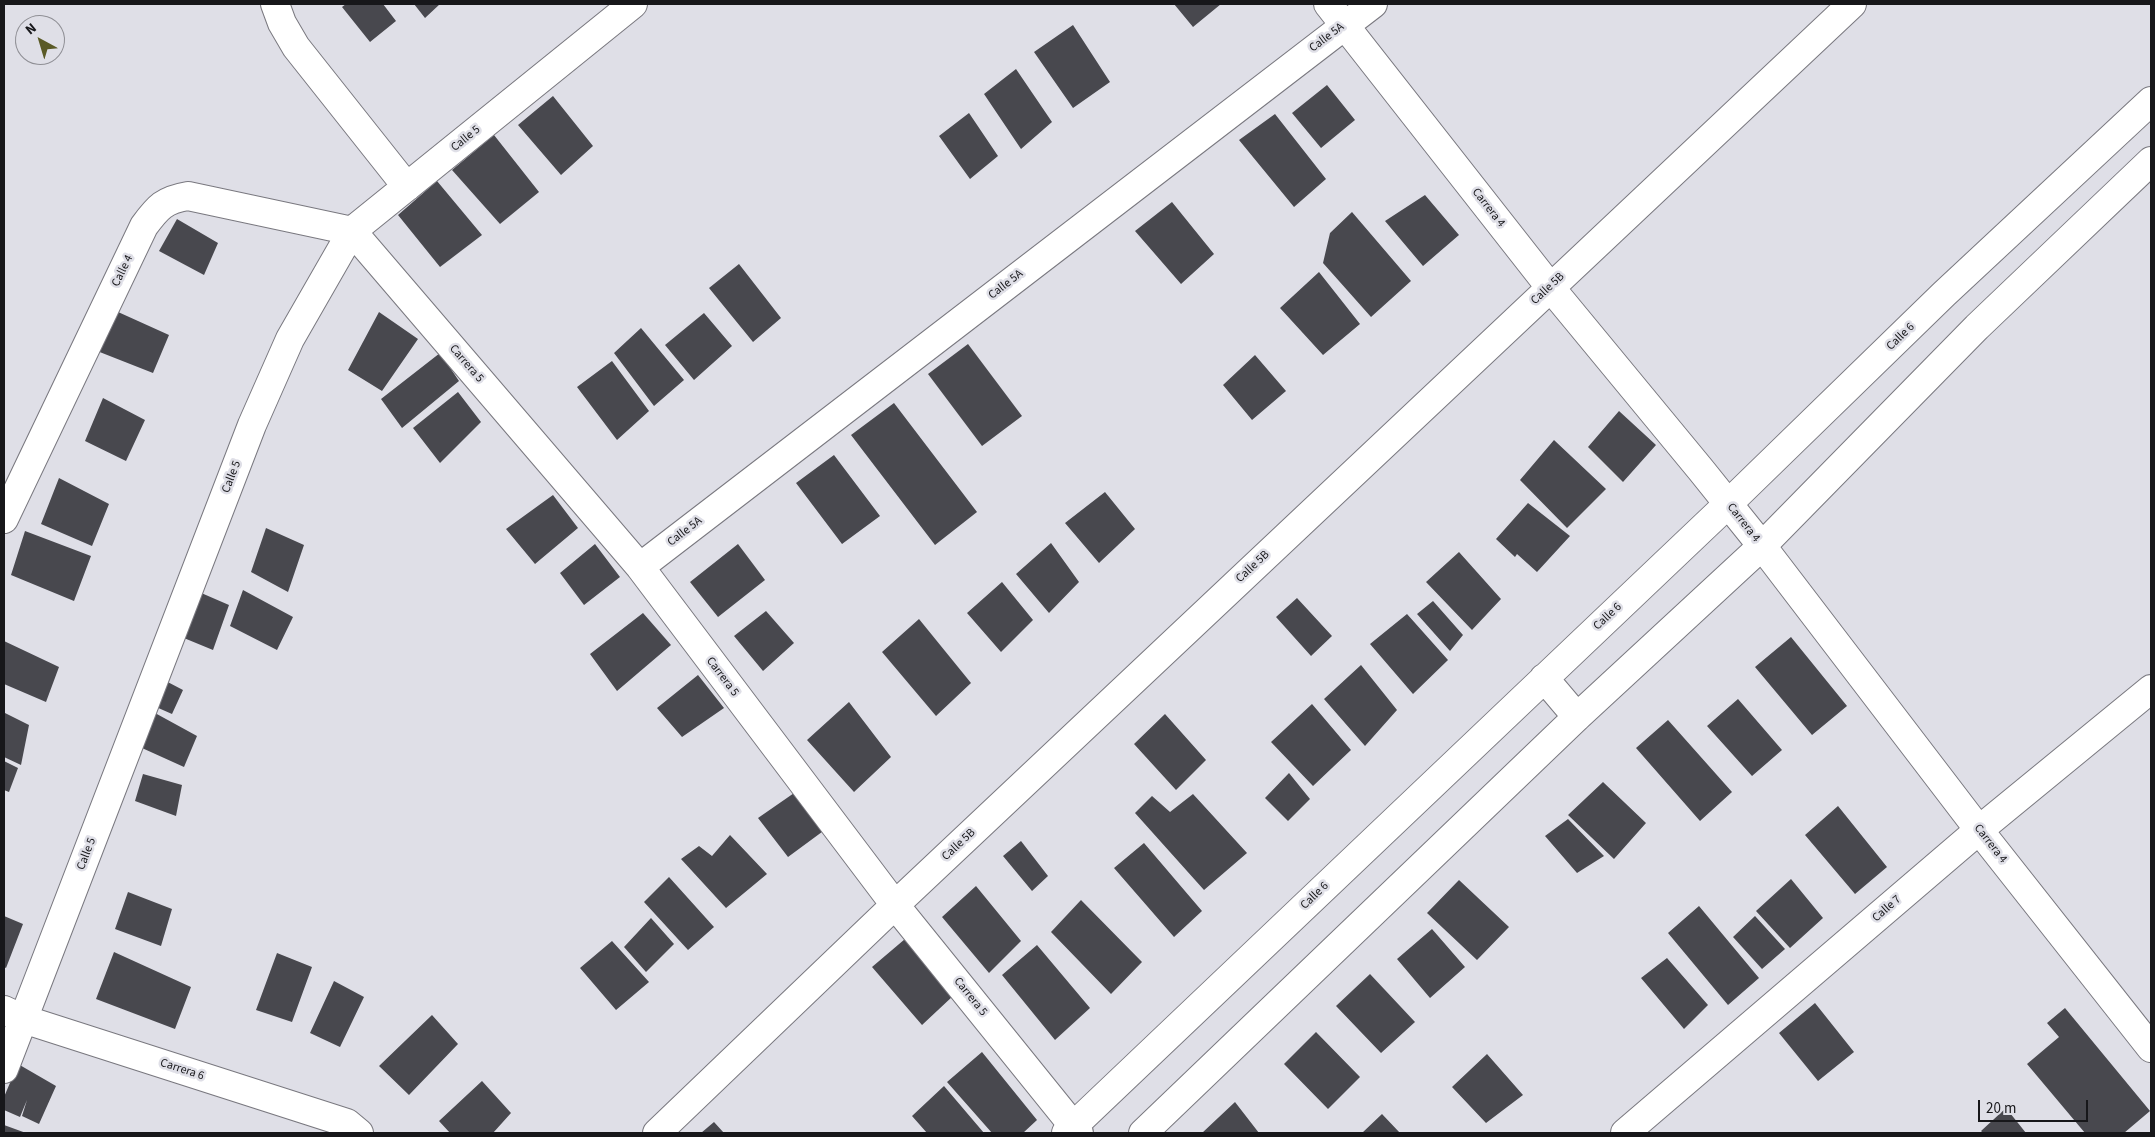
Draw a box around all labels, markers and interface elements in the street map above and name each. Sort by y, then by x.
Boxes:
north arrow [15,15,65,65]
text: N [21,18,41,40]
street label: Calle 5A [1307,20,1347,56]
street label: Calle 5 [449,123,483,155]
street label: Carrera 4 [1468,186,1508,230]
street label: Calle 4 [109,253,137,289]
street label: Calle 5A [986,267,1026,303]
street label: Calle 5B [1528,270,1568,308]
street label: Calle 6 [1884,320,1918,354]
street label: Carrera 5 [446,342,486,386]
street label: Calle 5 [219,459,245,495]
street label: Carrera 4 [1723,501,1763,545]
street label: Calle 5A [665,514,705,550]
street label: Calle 5B [1233,548,1273,586]
street label: Calle 6 [1591,600,1625,634]
street label: Carrera 5 [703,655,741,699]
street label: Carrera 4 [1970,822,2010,866]
street label: Calle 5B [939,826,979,864]
street label: Calle 5 [74,836,100,872]
street label: Calle 6 [1298,879,1332,913]
street label: Calle 7 [1870,893,1904,925]
street label: Carrera 5 [950,975,990,1019]
street label: Carrera 6 [158,1056,206,1084]
scale bar [1980,1090,2090,1122]
text: 20 m [1986,1098,2016,1119]

